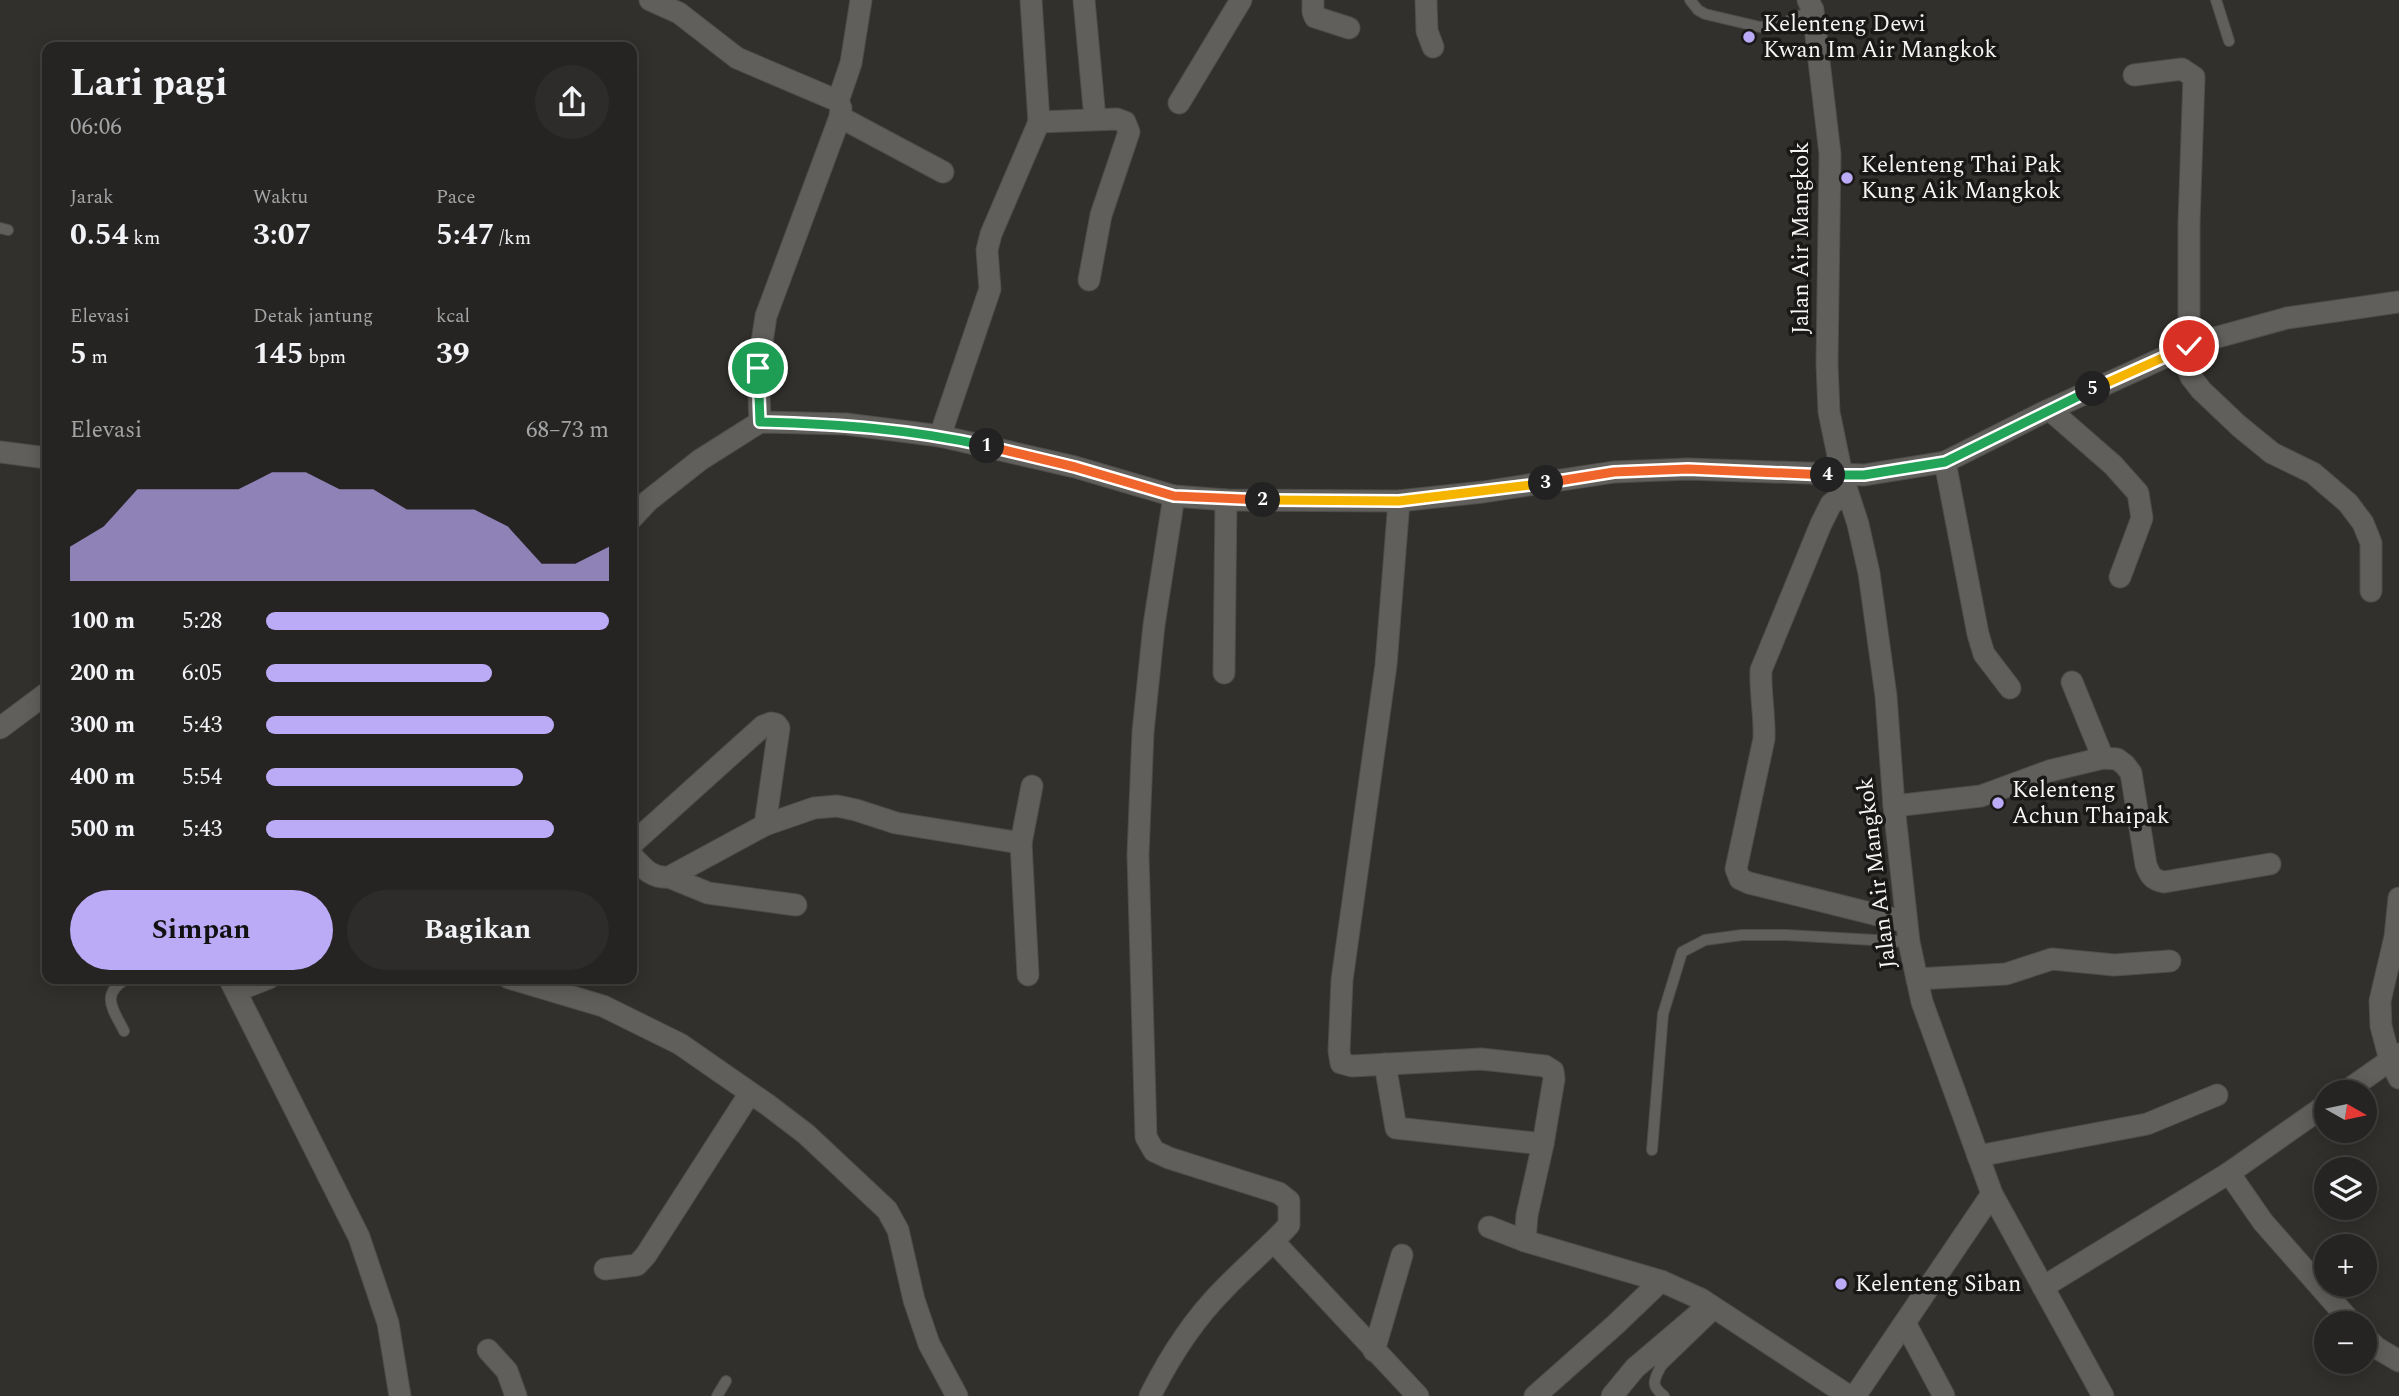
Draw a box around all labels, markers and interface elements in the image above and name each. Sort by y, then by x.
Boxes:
place label: Kelenteng Dewi Kwan Im Air Mangkok [1763,7,1997,68]
marker: Kelenteng Dewi Kwan Im Air Mangkok [1741,29,1757,45]
text: Lari pagi [70,55,228,113]
button: share [535,65,609,139]
text: 06:06 [70,110,122,145]
street label: Jalan Air Mangkok [1784,142,1819,334]
place label: Kelenteng Thai Pak Kung Aik Mangkok [1861,148,2062,209]
marker: Kelenteng Thai Pak Kung Aik Mangkok [1839,170,1855,186]
text: Jarak [70,183,114,212]
text: Waktu [253,183,308,212]
text: Pace [436,183,475,212]
text: 0.54 [70,212,129,258]
text: 3:07 [253,212,312,258]
text: 5:47 [436,212,495,258]
text: km [129,224,160,253]
text: /km [495,224,531,253]
text: Elevasi [70,302,130,331]
text: Detak jantung [253,302,373,331]
text: kcal [436,302,470,331]
pin [2159,316,2219,376]
icon: check [2170,327,2208,365]
text: 5 [70,331,87,377]
text: 145 [253,331,304,377]
text: 39 [436,331,470,377]
pin [728,338,788,398]
text: m [87,343,108,372]
text: bpm [304,343,346,372]
icon: arrive [739,349,777,387]
pin: 5 [2076,372,2110,406]
text: 5 [2087,374,2098,403]
text: Elevasi [70,413,142,448]
text: 68–73 m [526,413,609,448]
pin: 1 [970,428,1004,464]
text: 1 [981,431,992,460]
pin: 4 [1811,458,1846,492]
text: 4 [1822,460,1833,489]
pin: 3 [1528,466,1564,500]
text: 3 [1540,468,1551,497]
pin: 2 [1246,482,1280,518]
text: 2 [1257,485,1268,514]
text: 100 m [70,604,135,639]
text: 5:28 [182,604,222,639]
text: 200 m [70,656,135,691]
text: 6:05 [182,656,222,691]
text: 300 m [70,708,135,743]
text: 5:43 [182,708,222,743]
text: 400 m [70,760,135,795]
text: 5:54 [182,760,222,795]
place label: Kelenteng Achun Thaipak [2012,773,2170,834]
street label: Jalan Air Mangkok [1848,775,1906,971]
marker: Kelenteng Achun Thaipak [1990,795,2006,811]
text: 500 m [70,812,135,847]
text: 5:43 [182,812,222,847]
button: Simpan [70,890,333,970]
button: Bagikan [347,890,609,970]
north arrow [2314,1080,2376,1143]
map controls [2314,1080,2377,1374]
button: layers [2314,1157,2377,1220]
button: + [2314,1234,2377,1297]
place label: Kelenteng Siban [1855,1267,2021,1302]
marker: Kelenteng Siban [1833,1276,1849,1292]
button: − [2314,1311,2377,1374]

